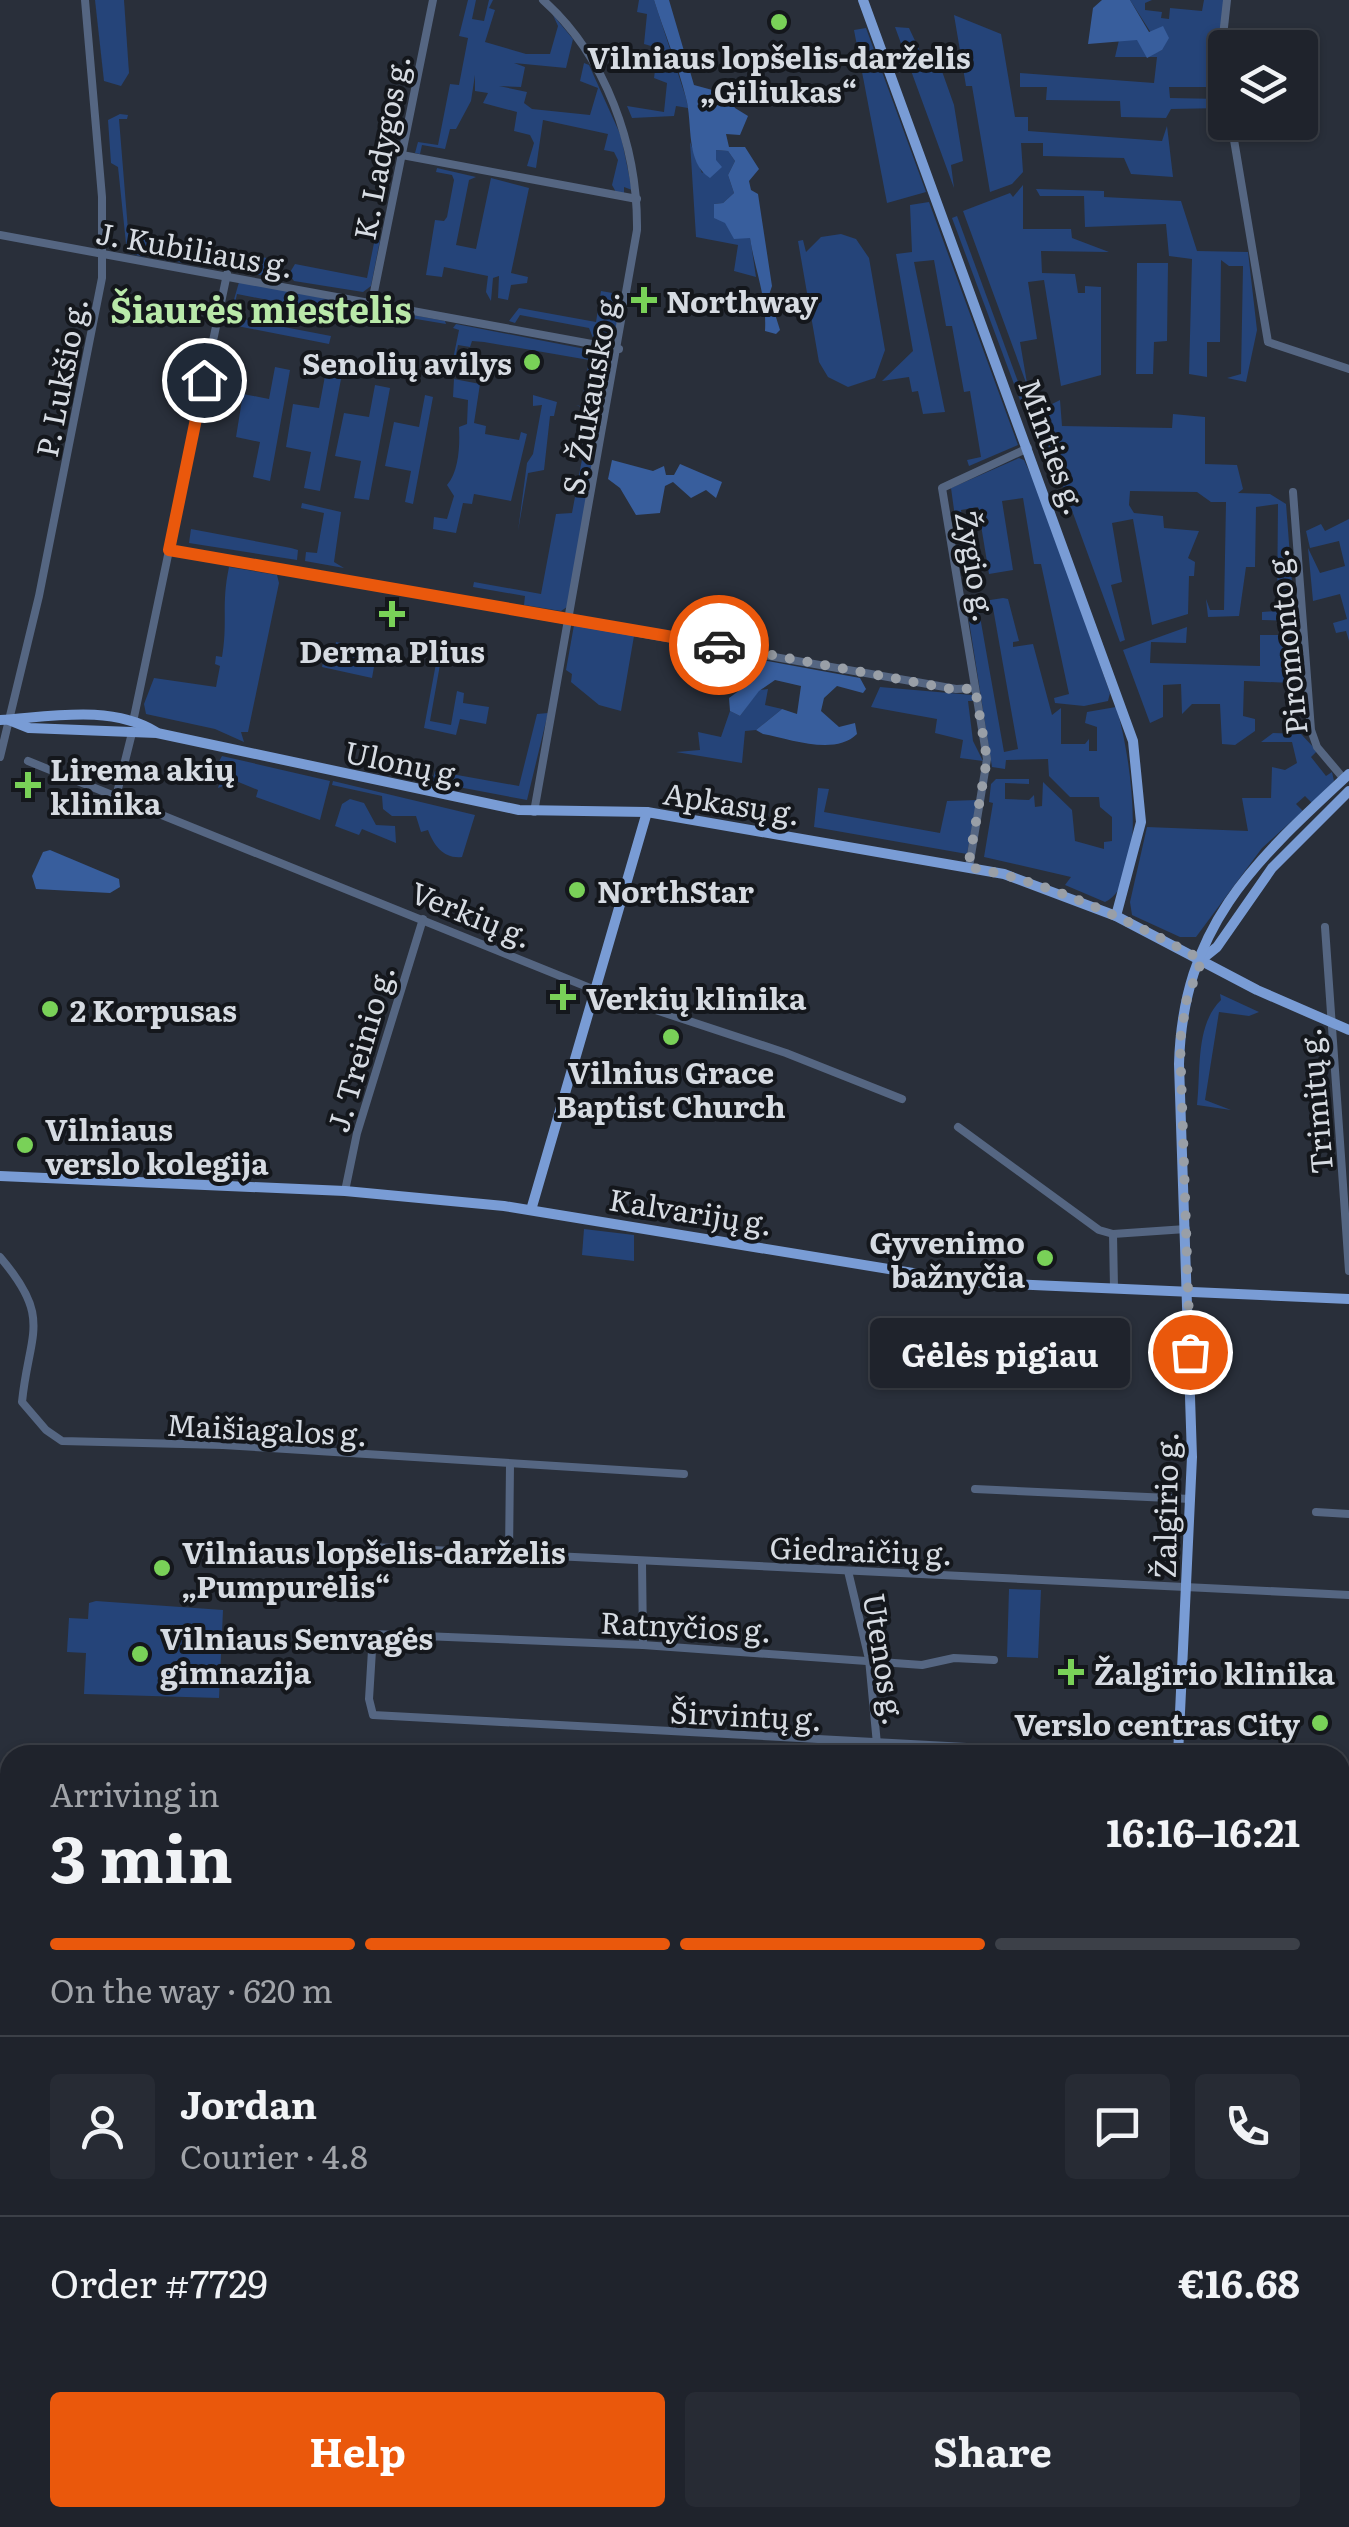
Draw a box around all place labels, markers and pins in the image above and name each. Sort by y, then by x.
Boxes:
marker: Vilniaus lopšelis-darželis „Giliukas“ [768,11,790,33]
place label: Vilniaus lopšelis-darželis „Giliukas“ [587,34,971,112]
place label: Northway [666,278,819,322]
marker: Northway [631,287,657,313]
pin [162,338,247,423]
place label: Senolių avilys [302,340,512,384]
marker: Senolių avilys [521,351,543,373]
marker: Derma Plius [379,601,405,627]
place label: Derma Plius [299,628,485,672]
place label: Lirema akių klinika [50,746,234,824]
marker: Lirema akių klinika [15,772,41,798]
place label: NorthStar [597,868,754,912]
marker: NorthStar [566,879,588,901]
place label: Verkių klinika [586,975,807,1019]
marker: Verkių klinika [550,984,576,1010]
place label: 2 Korpusas [70,987,237,1031]
marker: 2 Korpusas [39,998,61,1020]
marker: Vilnius Grace Baptist Church [660,1026,682,1048]
place label: Vilnius Grace Baptist Church [556,1049,786,1127]
place label: Vilniaus verslo kolegija [45,1106,269,1184]
marker: Vilniaus verslo kolegija [14,1134,36,1156]
place label: Gyvenimo bažnyčia [869,1219,1026,1297]
marker: Gyvenimo bažnyčia [1034,1247,1056,1269]
pin [1148,1310,1233,1395]
callout: Gėlės pigiau [870,1317,1130,1387]
place label: Vilniaus lopšelis-darželis „Pumpurėlis“ [182,1529,566,1607]
marker: Vilniaus lopšelis-darželis „Pumpurėlis“ [151,1557,173,1579]
place label: Vilniaus Senvagės gimnazija [160,1615,433,1693]
marker: Vilniaus Senvagės gimnazija [129,1643,151,1665]
place label: Žalgirio klinika [1094,1650,1336,1694]
marker: Žalgirio klinika [1058,1659,1084,1685]
place label: Verslo centras City [1014,1701,1301,1745]
marker: Verslo centras City [1309,1712,1331,1734]

